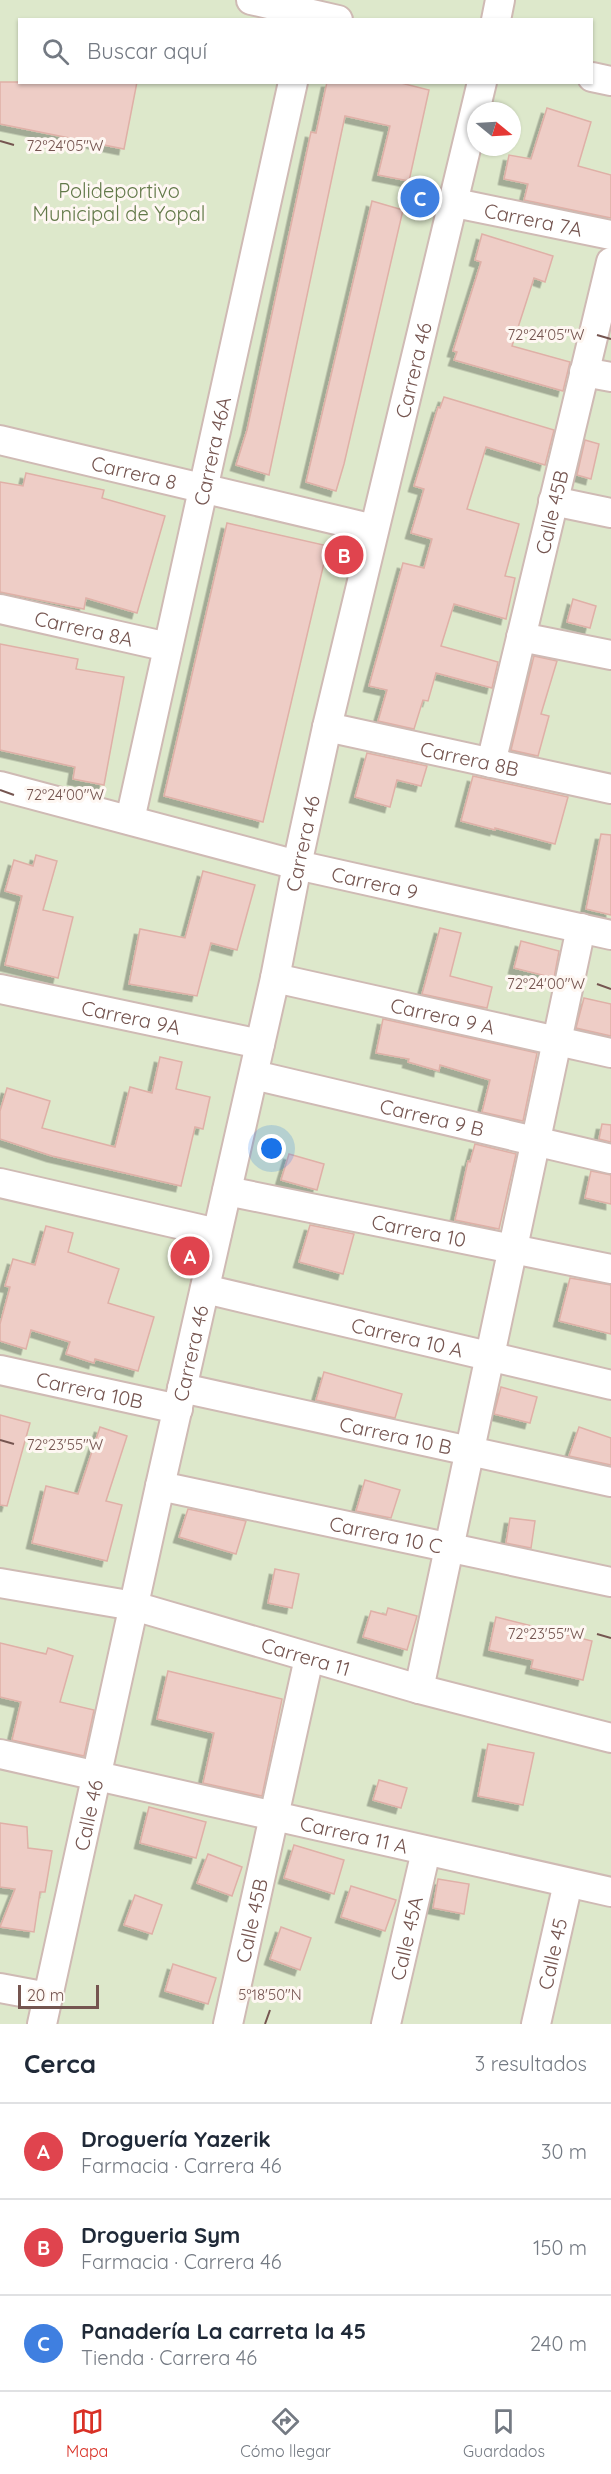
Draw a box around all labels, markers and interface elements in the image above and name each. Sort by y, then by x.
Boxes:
search box [18,18,593,84]
icon: search [39,35,72,68]
text: Buscar aquí [87,37,207,65]
north arrow [467,102,521,156]
text: 72°24'05"W [26,136,104,155]
pin: C [400,176,440,220]
park label: Polideportivo Municipal de Yopal [33,178,205,226]
street label: Carrera 7A [482,197,585,241]
street label: Carrera 46 [389,319,436,421]
text: 72°24'05"W [507,325,585,344]
street label: Carrera 46A [187,394,236,508]
street label: Carrera 8 [89,450,180,494]
street label: Calle 45B [529,468,573,557]
pin: B [324,532,364,578]
street label: Carrera 8A [32,605,136,651]
street label: Carrera 8B [418,735,521,781]
text: 72°24'00"W [26,785,104,804]
street label: Carrera 46 [280,793,324,894]
street label: Carrera 9 [329,861,420,904]
text: 72°24'00"W [507,974,585,993]
street label: Carrera 9 A [388,992,497,1039]
street label: Carrera 9A [79,994,183,1039]
street label: Carrera 9 B [378,1093,487,1141]
your location [257,1134,286,1163]
street label: Carrera 10 [370,1208,469,1252]
pin: A [170,1234,210,1278]
street label: Carrera 46 [167,1302,213,1404]
street label: Carrera 10 A [349,1312,466,1362]
street label: Carrera 10B [34,1366,146,1414]
street label: Carrera 10 B [337,1410,454,1459]
text: 72°23'55"W [27,1435,104,1454]
street label: Carrera 10 C [327,1510,444,1558]
text: 72°23'55"W [508,1624,585,1643]
street label: Carrera 11 [259,1631,353,1681]
street label: Calle 46 [68,1777,108,1853]
street label: Carrera 11 A [298,1810,410,1858]
street label: Calle 45B [229,1876,272,1965]
street label: Calle 45A [384,1894,428,1983]
street label: Calle 45 [532,1916,572,1992]
scale bar [18,1982,99,2010]
text: 20 m [27,1985,64,2005]
text: 5°18'50"N [238,1985,302,2004]
text: Cerca [24,2047,96,2080]
text: 3 resultados [475,2051,587,2076]
text: Droguería Yazerik [81,2125,271,2153]
text: A [37,2139,50,2164]
text: 30 m [541,2139,587,2164]
text: Farmacia · Carrera 46 [81,2153,281,2178]
text: Drogueria Sym [81,2221,240,2249]
text: B [37,2235,50,2260]
text: 150 m [533,2235,587,2260]
text: Farmacia · Carrera 46 [81,2249,281,2274]
text: Panadería La carreta la 45 [81,2317,366,2345]
text: C [37,2331,50,2356]
text: 240 m [530,2331,587,2356]
text: Tienda · Carrera 46 [81,2345,257,2370]
tab: Mapa [66,2405,108,2461]
tab: Cómo llegar [240,2405,331,2461]
tab: Guardados [463,2405,545,2461]

